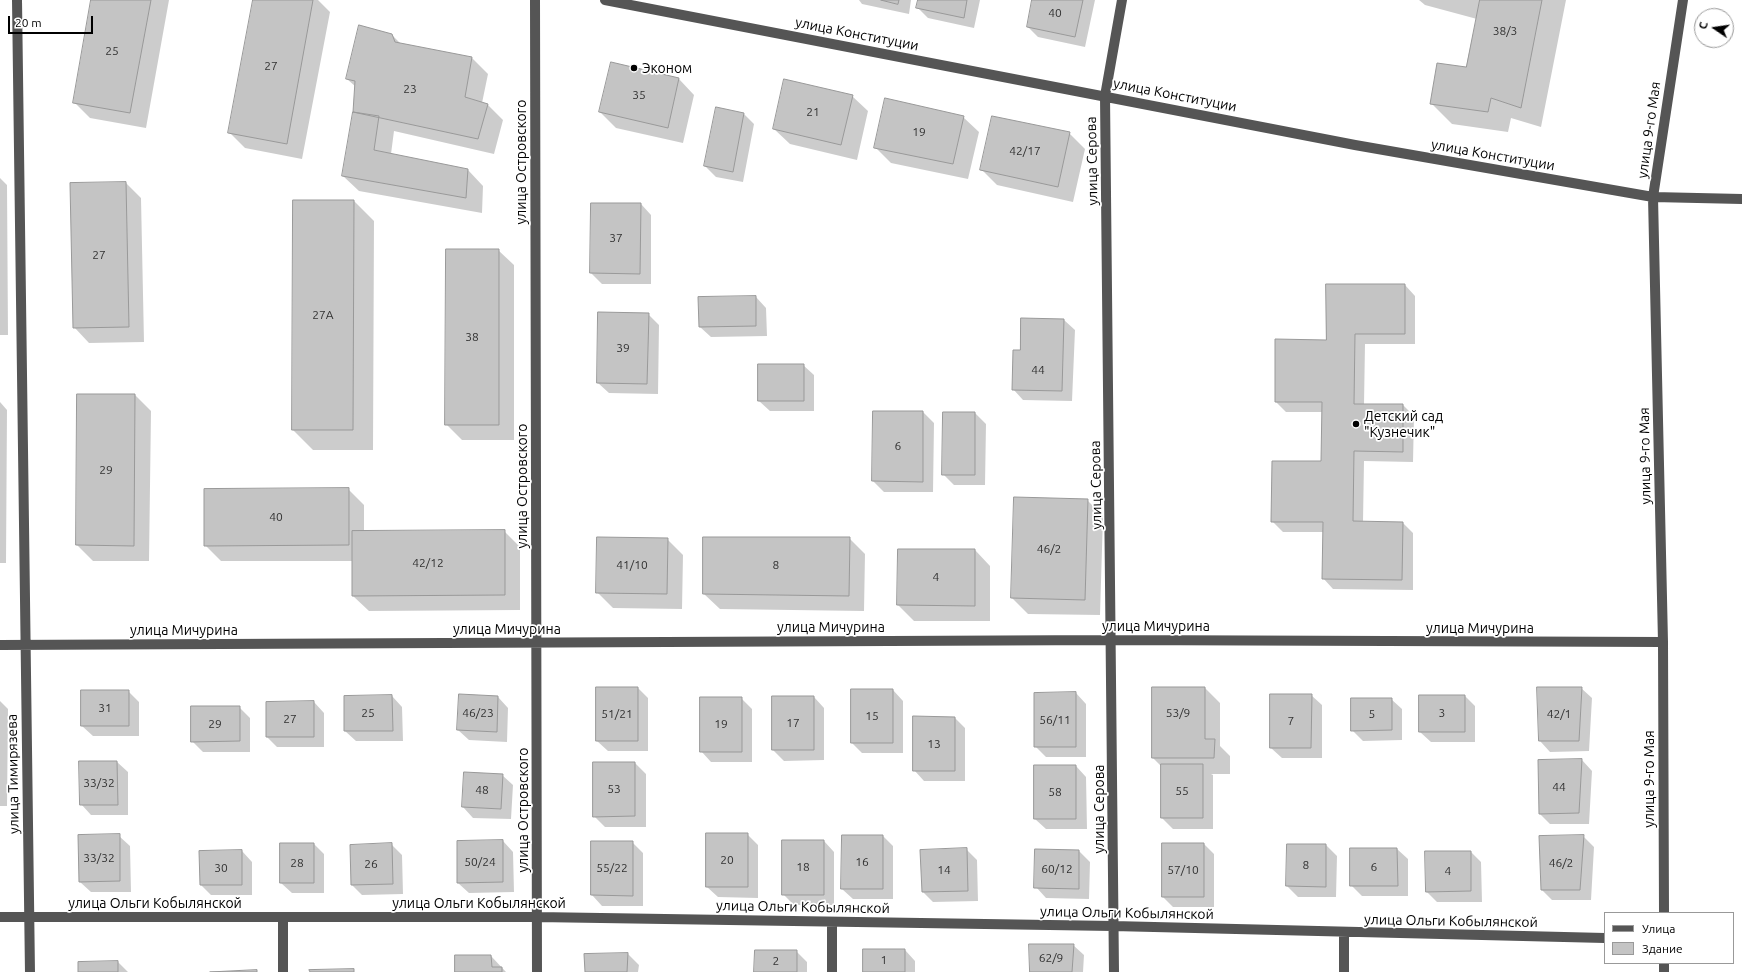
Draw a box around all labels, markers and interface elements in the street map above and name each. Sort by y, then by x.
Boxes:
house number: 40 [1048,6,1062,20]
scale bar [10,8,95,34]
north arrow [1694,8,1734,48]
street label: улица Конституции [794,14,920,54]
text: 20 m [15,16,42,29]
text: С [1697,21,1710,30]
house number: 38/3 [1493,24,1517,38]
house number: 25 [105,44,119,58]
house number: 27 [264,59,278,73]
place label: Эконом [642,60,692,76]
marker: Эконом [629,63,639,73]
street label: улица Конституции [1112,75,1238,115]
street label: улица 9-го Мая [1634,81,1664,179]
house number: 23 [403,82,417,96]
house number: 35 [632,88,646,102]
street label: улица Островского [513,100,529,224]
house number: 21 [806,105,820,119]
street label: улица Серова [1083,116,1101,206]
house number: 19 [912,125,926,139]
street label: улица Конституции [1430,136,1556,174]
house number: 42/17 [1009,144,1041,158]
house number: 37 [609,231,623,245]
house number: 27 [92,248,106,262]
house number: 27А [312,308,334,322]
house number: 38 [465,330,479,344]
house number: 39 [616,341,630,355]
house number: 44 [1031,363,1045,377]
street label: улица 9-го Мая [1636,407,1654,505]
place label: Детский сад "Кузнечик" [1364,408,1443,440]
marker: Детский сад "Кузнечик" [1351,419,1361,429]
street label: улица Островского [514,424,530,548]
house number: 6 [895,439,901,453]
street label: улица Серова [1087,440,1105,530]
house number: 29 [99,463,113,477]
house number: 40 [269,510,283,524]
house number: 46/2 [1037,542,1061,556]
house number: 42/12 [412,556,444,570]
house number: 41/10 [616,558,648,572]
house number: 8 [773,558,779,572]
house number: 4 [933,570,939,584]
street label: улица Мичурина [1102,618,1210,634]
street label: улица Мичурина [777,619,885,635]
street label: улица Мичурина [1426,620,1534,636]
street label: улица Мичурина [453,621,561,637]
street label: улица Мичурина [130,622,238,638]
house number: 31 [98,701,112,715]
house number: 25 [361,706,375,720]
house number: 46/23 [462,706,494,720]
house number: 53/9 [1166,706,1190,720]
house number: 3 [1439,706,1445,720]
house number: 51/21 [601,707,633,721]
house number: 5 [1369,707,1375,721]
house number: 42/1 [1547,707,1571,721]
house number: 15 [865,709,879,723]
house number: 27 [283,712,297,726]
house number: 56/11 [1039,713,1071,727]
street label: улица Тимирязева [4,714,22,834]
house number: 7 [1288,714,1294,728]
house number: 17 [786,716,800,730]
house number: 29 [208,717,222,731]
house number: 19 [714,717,728,731]
street label: улица 9-го Мая [1641,730,1657,828]
house number: 13 [927,737,941,751]
street label: улица Островского [515,748,531,872]
street label: улица Серова [1091,764,1107,854]
house number: 33/32 [83,776,115,790]
house number: 44 [1552,780,1566,794]
house number: 53 [607,782,621,796]
house number: 48 [475,783,489,797]
house number: 55 [1175,784,1189,798]
house number: 58 [1048,785,1062,799]
house number: 33/32 [83,851,115,865]
house number: 20 [720,853,734,867]
house number: 50/24 [464,855,496,869]
house number: 16 [855,855,869,869]
house number: 28 [290,856,304,870]
house number: 46/2 [1549,856,1573,870]
house number: 26 [364,857,378,871]
house number: 8 [1303,858,1309,872]
house number: 18 [796,860,810,874]
house number: 6 [1371,860,1377,874]
house number: 30 [214,861,228,875]
house number: 55/22 [596,861,628,875]
house number: 60/12 [1041,862,1073,876]
house number: 14 [937,863,951,877]
house number: 57/10 [1167,863,1199,877]
house number: 4 [1445,864,1451,878]
street label: улица Ольги Кобылянской [68,895,242,911]
street label: улица Ольги Кобылянской [392,895,566,911]
street label: улица Ольги Кобылянской [716,897,890,917]
street label: улица Ольги Кобылянской [1040,903,1214,923]
street label: улица Ольги Кобылянской [1364,911,1538,931]
legend [1604,912,1734,964]
text: Улица [1642,922,1675,935]
text: Здание [1642,942,1683,955]
house number: 62/9 [1039,951,1063,965]
house number: 1 [881,953,887,967]
house number: 2 [773,954,779,968]

